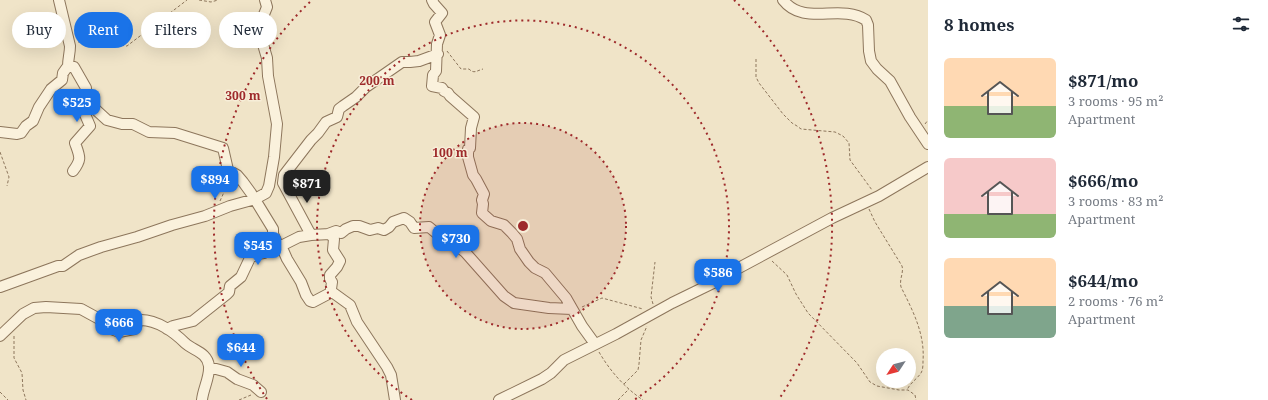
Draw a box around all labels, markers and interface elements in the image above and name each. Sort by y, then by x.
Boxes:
chip: Buy [12,12,66,48]
chip: Rent [74,12,133,48]
chip: Filters [141,12,211,48]
chip: New [219,12,277,48]
text: 8 homes [944,13,1014,36]
icon: filters [1230,13,1252,35]
text: $871/mo [1068,69,1139,92]
text: 200 m [359,72,395,89]
icon: home [976,74,1024,122]
text: 300 m [225,87,261,104]
pin: $525 [53,89,101,123]
text: 3 rooms · 95 m² [1068,92,1163,110]
text: $525 [62,93,92,111]
text: Apartment [1068,110,1135,128]
text: 100 m [432,144,468,161]
pin: $894 [191,166,239,200]
text: $666/mo [1068,169,1139,192]
text: $894 [200,170,230,188]
pin: $871 [283,170,331,204]
text: $871 [292,174,322,192]
icon: home [976,174,1024,222]
text: 3 rooms · 83 m² [1068,192,1163,210]
text: Apartment [1068,210,1135,228]
centre of rings [516,219,530,233]
pin: $730 [432,225,480,259]
text: $730 [441,229,471,247]
pin: $545 [234,232,282,266]
text: $545 [243,236,273,254]
pin: $586 [694,259,742,293]
text: $586 [703,263,733,281]
text: $644/mo [1068,269,1139,292]
icon: home [976,274,1024,322]
text: 2 rooms · 76 m² [1068,292,1163,310]
pin: $666 [95,309,143,343]
text: Apartment [1068,310,1135,328]
text: $666 [104,313,134,331]
pin: $644 [217,334,265,368]
text: $644 [226,338,256,356]
north arrow [876,348,916,388]
map controls [876,348,916,388]

